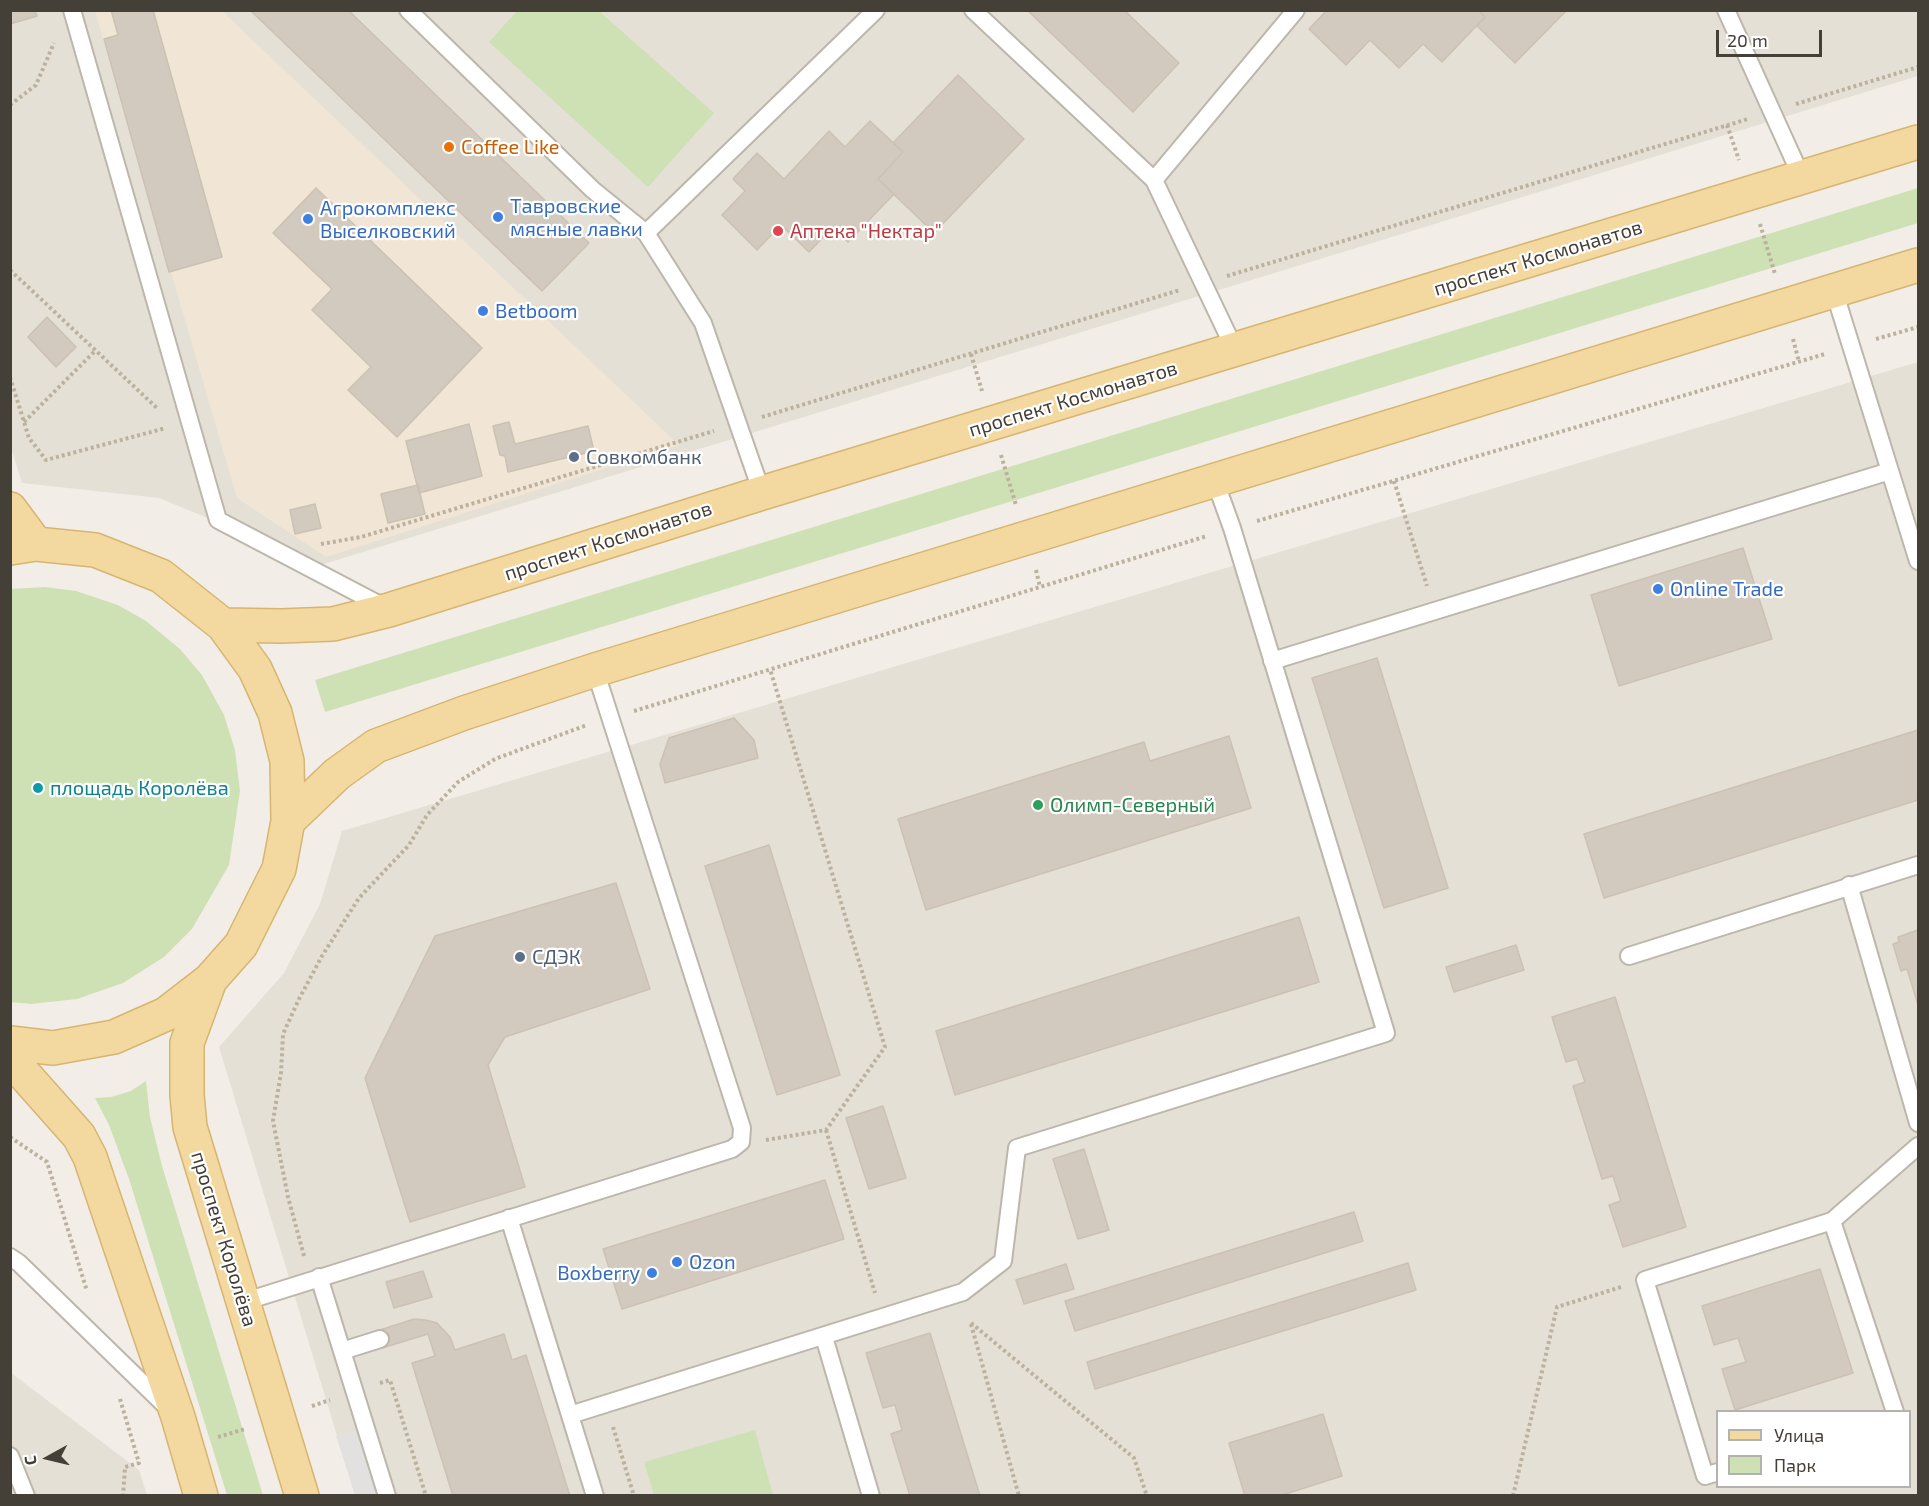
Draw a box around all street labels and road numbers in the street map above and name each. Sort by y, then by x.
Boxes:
street label: проспект Космонавтов [1431,215,1645,301]
street label: проспект Космонавтов [966,356,1180,442]
street label: проспект Космонавтов [501,496,715,586]
street label: проспект Королёва [186,1148,262,1330]

